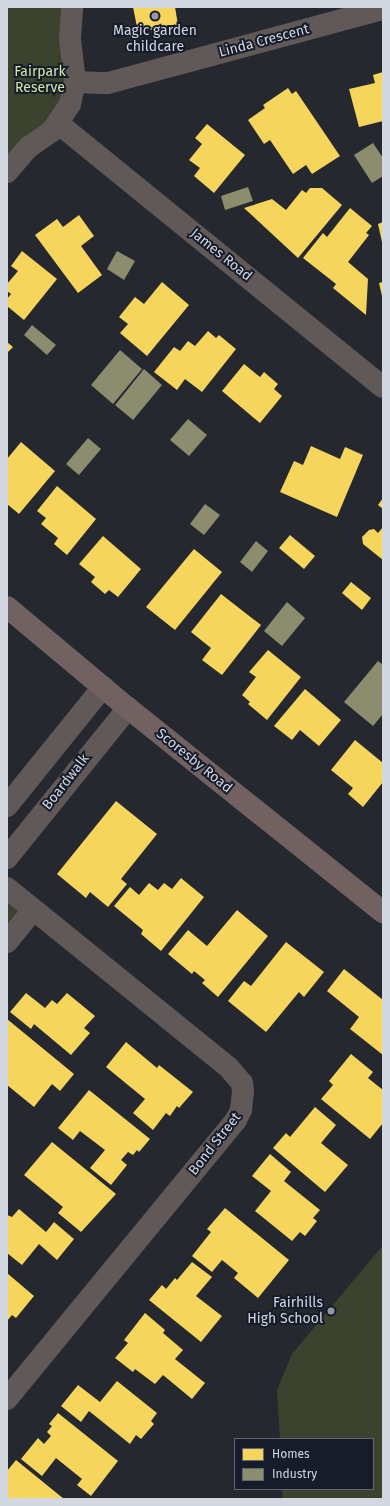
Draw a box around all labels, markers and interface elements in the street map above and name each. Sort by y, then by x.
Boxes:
marker: Magic garden childcare [150,11,160,21]
street label: Linda Crescent [217,21,311,61]
place label: Magic garden childcare [113,23,197,56]
park label: Fairpark Reserve [14,64,66,96]
street label: James Road [187,225,255,285]
street label: Scoresby Road [153,725,235,797]
street label: Boardwalk [39,751,93,813]
street label: Bond Street [185,1109,245,1179]
place label: Fairhills High School [247,1295,323,1328]
marker: Fairhills High School [326,1306,336,1316]
legend [234,1438,374,1490]
text: Homes [272,1447,310,1461]
text: Industry [272,1467,317,1481]

